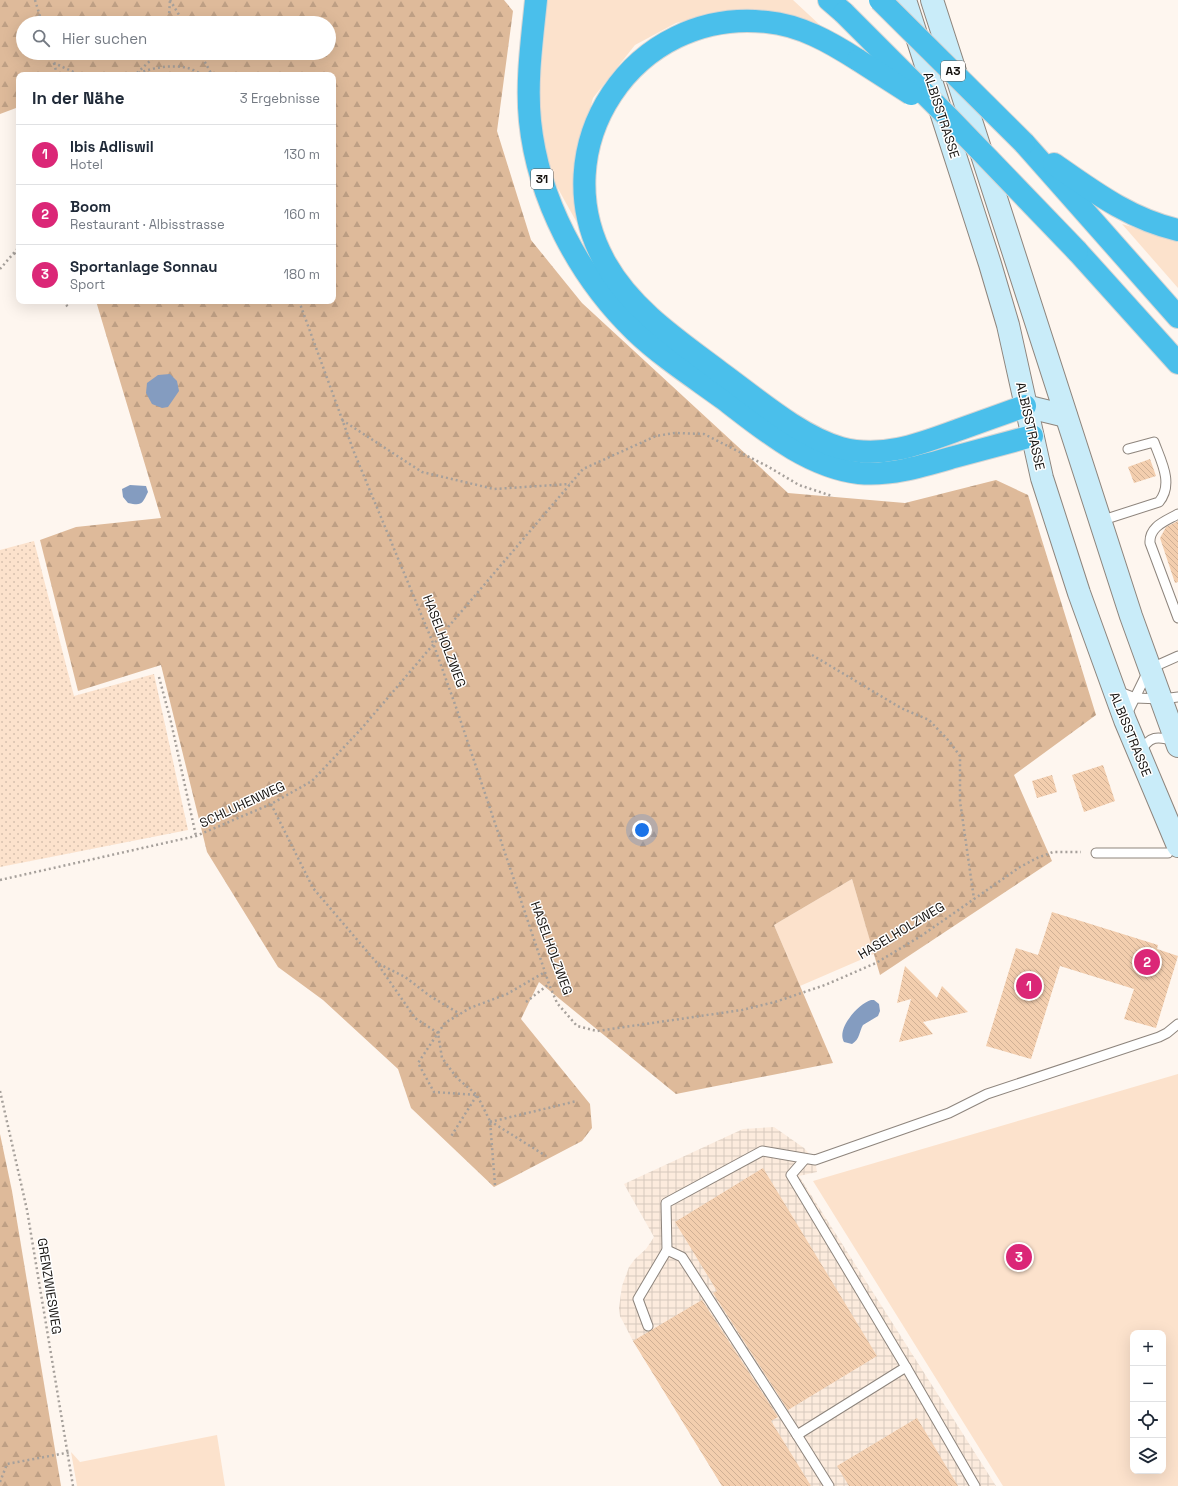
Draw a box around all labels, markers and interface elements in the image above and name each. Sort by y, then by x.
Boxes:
search box [16,16,336,60]
icon: search [30,27,52,49]
text: Hier suchen [62,29,147,48]
road number: A3 [941,61,965,81]
street label: ALBISSTRASSE [920,70,963,161]
text: In der Nähe [32,87,124,109]
text: 3 Ergebnisse [240,90,320,107]
text: Ibis Adliswil [70,137,154,156]
text: 1 [42,146,48,163]
text: 130 m [284,146,320,163]
text: Hotel [70,156,103,173]
road number: 31 [531,169,553,189]
text: Boom [70,197,111,216]
text: 2 [41,206,49,223]
text: 160 m [284,206,320,223]
text: Restaurant · Albisstrasse [70,216,225,233]
text: Sportanlage Sonnau [70,257,218,276]
text: 3 [41,266,49,283]
text: 180 m [284,266,320,283]
text: Sport [70,276,105,293]
street label: ALBISSTRASSE [1012,380,1049,472]
street label: HASELHOLZWEG [419,592,470,690]
street label: ALBISSTRASSE [1106,689,1155,779]
street label: SCHLUHENWEG [197,777,288,832]
your location [632,820,652,840]
street label: HASELHOLZWEG [855,898,948,963]
street label: HASELHOLZWEG [527,899,576,997]
pin: 2 [1134,947,1160,977]
pin: 1 [1016,971,1042,1001]
street label: GRENZWIESWEG [33,1237,66,1335]
pin: 3 [1006,1242,1032,1272]
map controls [1130,1330,1166,1474]
button: + [1130,1330,1166,1366]
button: − [1130,1366,1166,1402]
button: locate [1130,1402,1166,1438]
button: layers [1130,1438,1166,1474]

